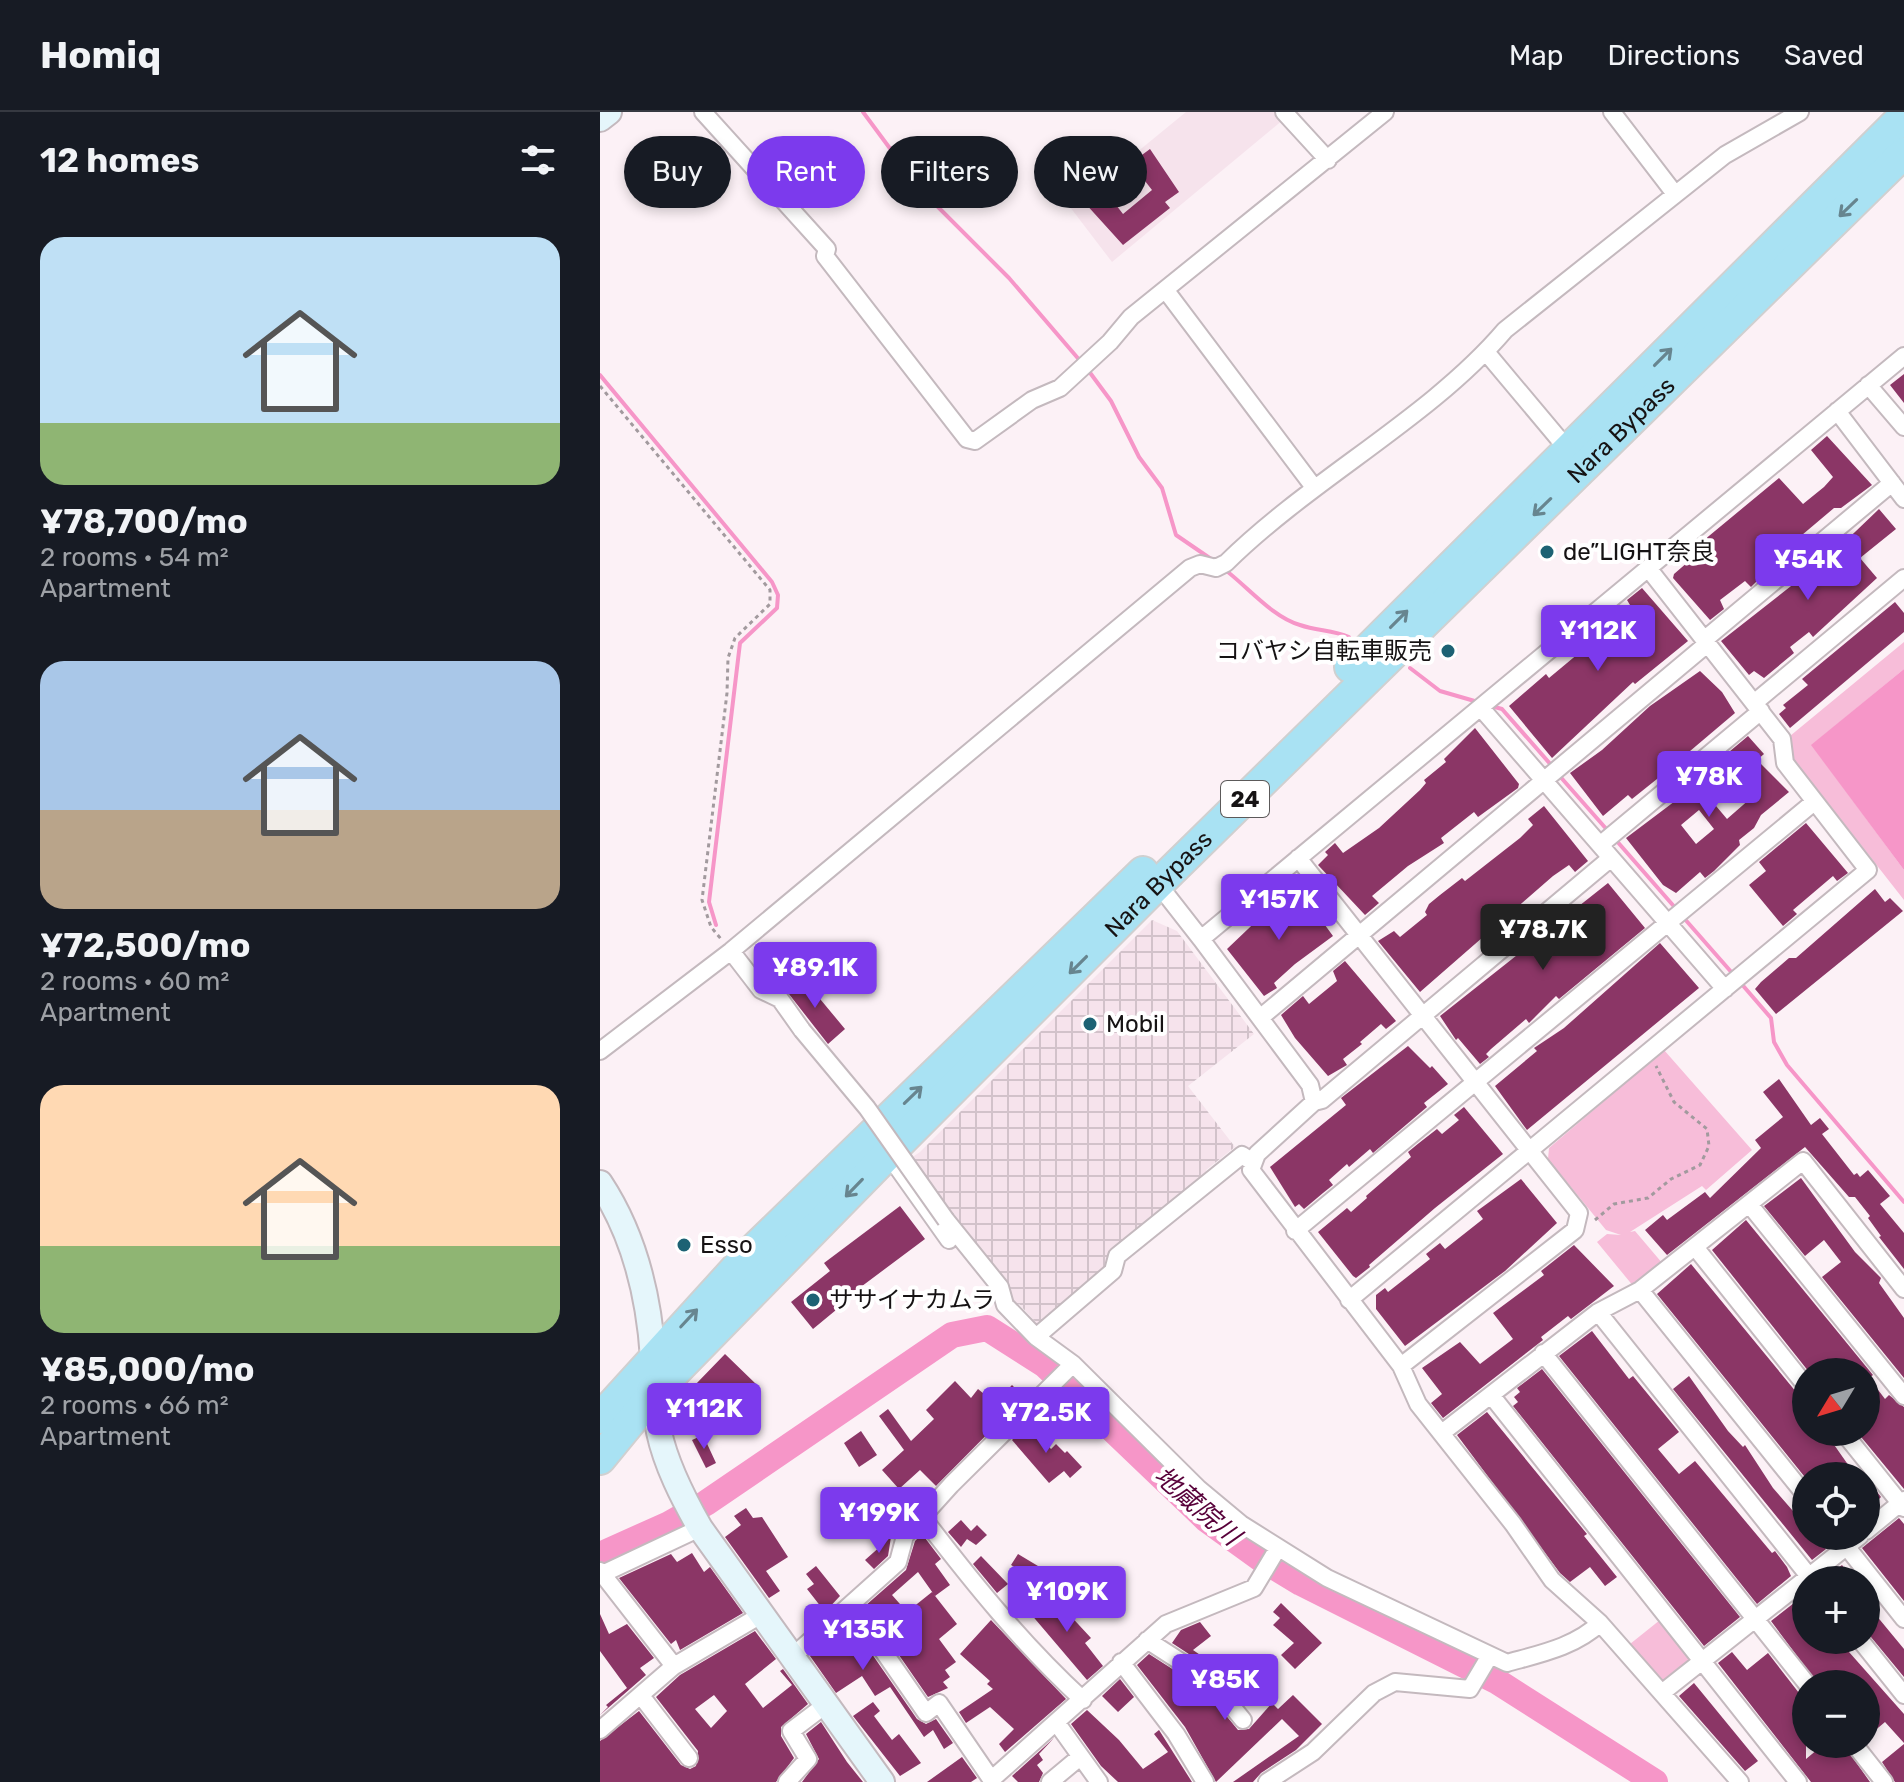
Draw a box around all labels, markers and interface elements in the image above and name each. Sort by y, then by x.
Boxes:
text: Homiq [40,32,161,78]
text: Map [1509,39,1563,72]
text: Directions [1607,39,1740,72]
text: Saved [1784,39,1864,72]
chip: Buy [624,136,731,208]
chip: Rent [747,136,865,208]
chip: Filters [881,136,1018,208]
chip: New [1034,136,1147,208]
icon: filters [516,138,560,182]
text: 12 homes [40,140,199,181]
one-way arrow [1839,198,1858,217]
icon: home [228,289,372,433]
one-way arrow [1653,348,1672,367]
street label: Nara Bypass [1562,371,1681,489]
one-way arrow [1532,498,1552,517]
text: ¥78,700/mo [40,501,248,542]
pin: ¥54K [1761,534,1855,602]
place label: de”LIGHT奈良 [1563,538,1715,566]
text: 2 rooms · 54 m² [40,542,229,573]
marker: de”LIGHT奈良 [1538,543,1556,561]
text: ¥54K [1773,544,1843,575]
text: Apartment [40,573,171,604]
pin: ¥112K [1542,605,1654,673]
one-way arrow [1389,610,1408,629]
text: ¥112K [1559,615,1637,646]
place label: コバヤシ自転車販売 [1216,637,1432,665]
marker: コバヤシ自転車販売 [1439,642,1457,660]
icon: home [228,713,372,857]
pin: ¥78K [1662,751,1756,819]
text: ¥78K [1675,761,1743,792]
road number: 24 [1221,781,1269,817]
street label: Nara Bypass [1099,825,1218,943]
pin: ¥157K [1223,874,1335,942]
text: ¥157K [1239,884,1319,915]
pin: ¥78.7K [1478,904,1608,972]
text: ¥78.7K [1498,914,1588,945]
text: ¥72,500/mo [40,925,250,966]
pin: ¥89.1K [750,942,880,1010]
text: ¥89.1K [772,952,858,983]
one-way arrow [1068,956,1088,975]
text: 2 rooms · 60 m² [40,966,229,997]
text: Apartment [40,997,171,1028]
place label: Mobil [1106,1010,1165,1038]
marker: Mobil [1081,1015,1099,1033]
one-way arrow [903,1086,922,1105]
icon: home [228,1137,372,1281]
one-way arrow [845,1178,864,1198]
place label: Esso [700,1231,753,1259]
marker: Esso [675,1236,693,1254]
place label: ササイナカムラ [829,1286,995,1314]
marker: ササイナカムラ [804,1291,822,1309]
one-way arrow [680,1308,699,1328]
text: ¥85,000/mo [40,1349,255,1390]
north arrow [1792,1358,1880,1446]
map controls [1792,1358,1880,1758]
pin: ¥112K [648,1383,760,1451]
pin: ¥72.5K [981,1387,1111,1455]
text: 2 rooms · 66 m² [40,1390,229,1421]
text: ¥112K [665,1393,743,1424]
text: ¥72.5K [1000,1397,1092,1428]
text: Apartment [40,1421,171,1452]
water label: 地蔵院川 [1148,1460,1249,1554]
button: locate [1792,1462,1880,1550]
pin: ¥199K [823,1487,935,1555]
text: ¥199K [838,1497,920,1528]
pin: ¥109K [1011,1566,1123,1634]
button: + [1792,1566,1880,1654]
text: ¥109K [1026,1576,1108,1607]
pin: ¥135K [807,1604,919,1672]
text: ¥135K [822,1614,904,1645]
pin: ¥85K [1178,1654,1272,1722]
text: ¥85K [1190,1664,1260,1695]
button: − [1792,1670,1880,1758]

